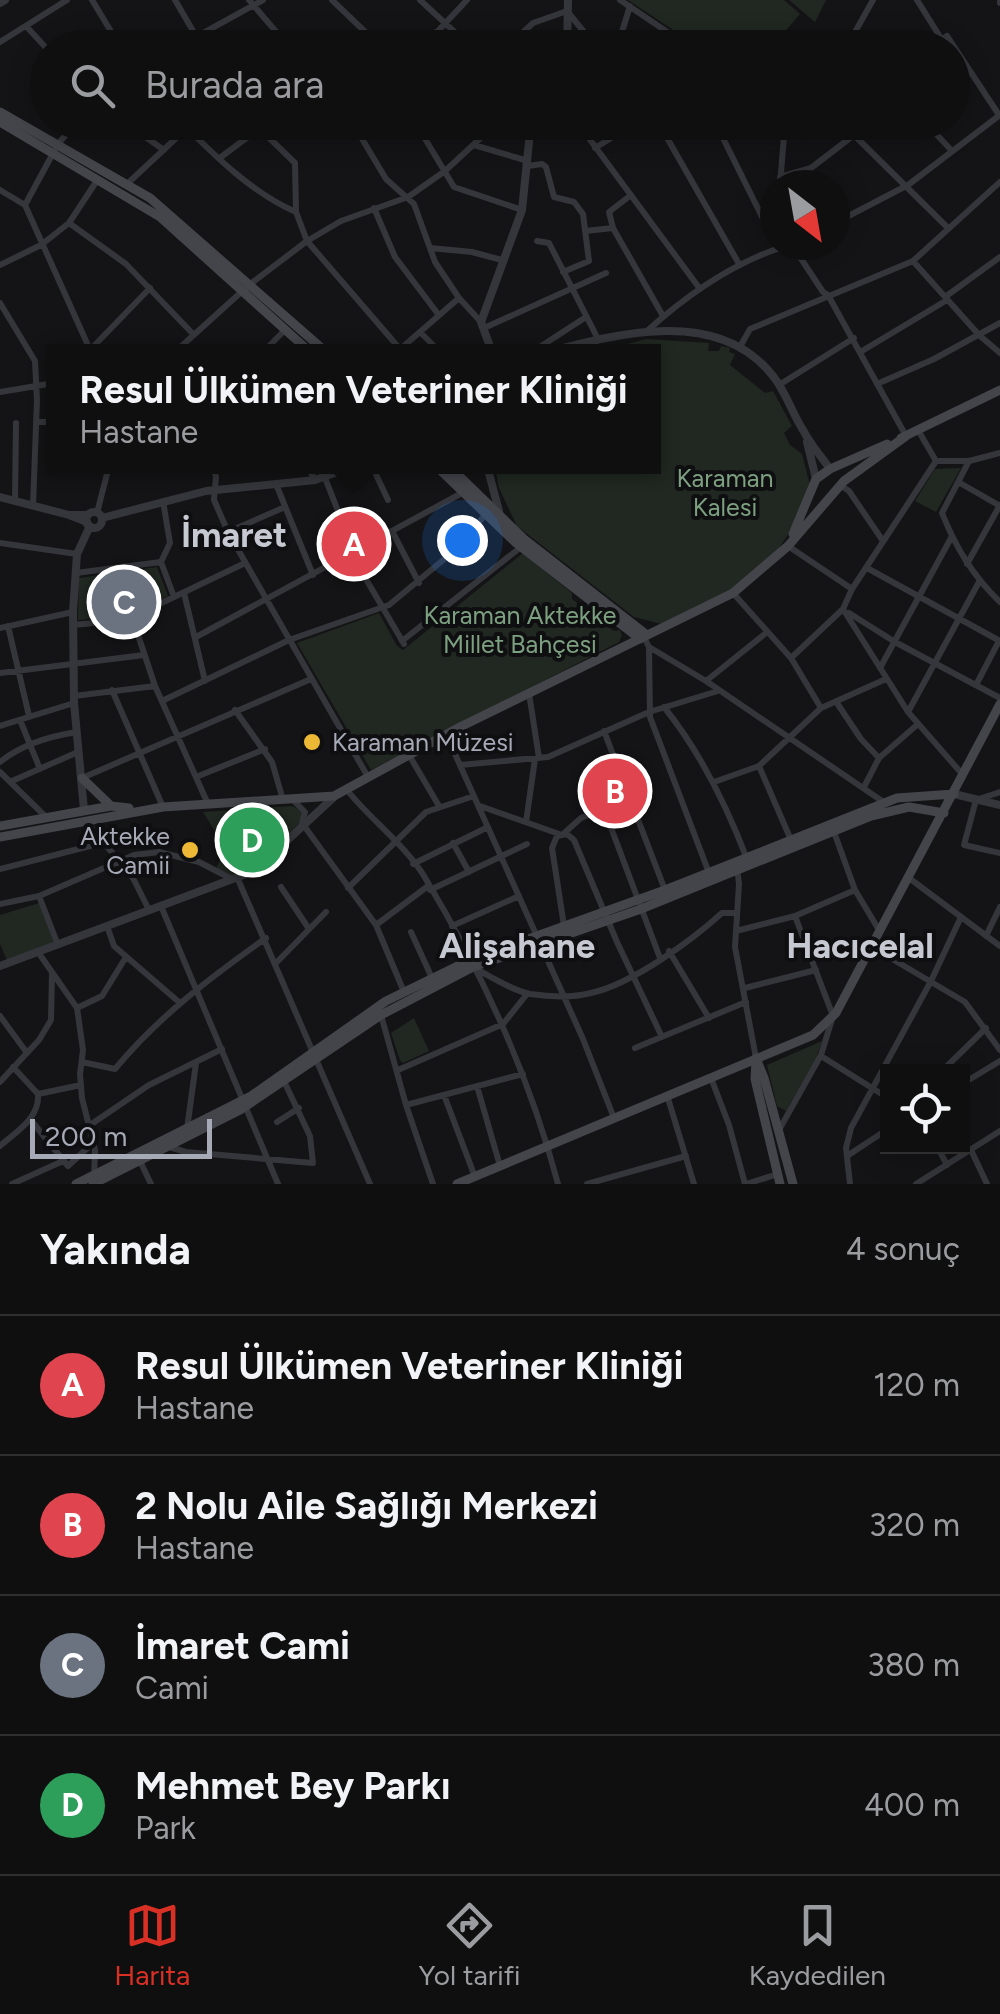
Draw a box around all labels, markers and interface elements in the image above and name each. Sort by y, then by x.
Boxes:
search box [30,30,970,140]
icon: search [65,58,120,113]
text: Burada ara [145,62,324,108]
north arrow [760,170,850,260]
popup [46,344,661,474]
text: Resul Ülkümen Veteriner Kliniği [79,367,628,413]
text: Hastane [79,413,198,451]
park label: Karaman Kalesi [677,463,773,522]
pin: A [322,506,386,582]
district label: İmaret [181,514,287,556]
your location [437,515,488,566]
pin: C [92,564,156,640]
park label: Karaman Aktekke Millet Bahçesi [424,600,616,659]
place label: Karaman Müzesi [332,727,514,757]
marker: Karaman Müzesi [301,731,323,753]
pin: B [582,754,648,828]
pin: D [220,802,284,878]
place label: Aktekke Camii [80,821,170,880]
marker: Aktekke Camii [179,839,201,861]
district label: Alişahane [439,925,595,967]
district label: Hacıcelal [786,925,934,967]
map controls [880,1064,970,1154]
button: locate [880,1064,970,1154]
scale bar [30,1114,212,1158]
text: 200 m [45,1119,127,1153]
text: Yakında [40,1224,191,1275]
text: 4 sonuç [846,1230,960,1268]
text: Resul Ülkümen Veteriner Kliniği [135,1343,684,1389]
text: A [61,1366,84,1404]
text: 120 m [873,1366,960,1404]
text: Hastane [135,1389,254,1427]
text: 2 Nolu Aile Sağlığı Merkezi [135,1483,598,1529]
text: B [63,1506,82,1544]
text: 320 m [869,1506,960,1544]
text: Hastane [135,1529,254,1567]
text: İmaret Cami [135,1623,350,1669]
text: C [61,1646,84,1684]
text: 380 m [867,1646,960,1684]
text: Cami [135,1669,209,1707]
text: Mehmet Bey Parkı [135,1763,451,1809]
text: D [61,1786,84,1824]
text: 400 m [864,1786,960,1824]
text: Park [135,1809,196,1847]
tab: Harita [114,1898,190,1992]
tab: Yol tarifi [418,1898,521,1992]
tab: Kaydedilen [749,1898,886,1992]

